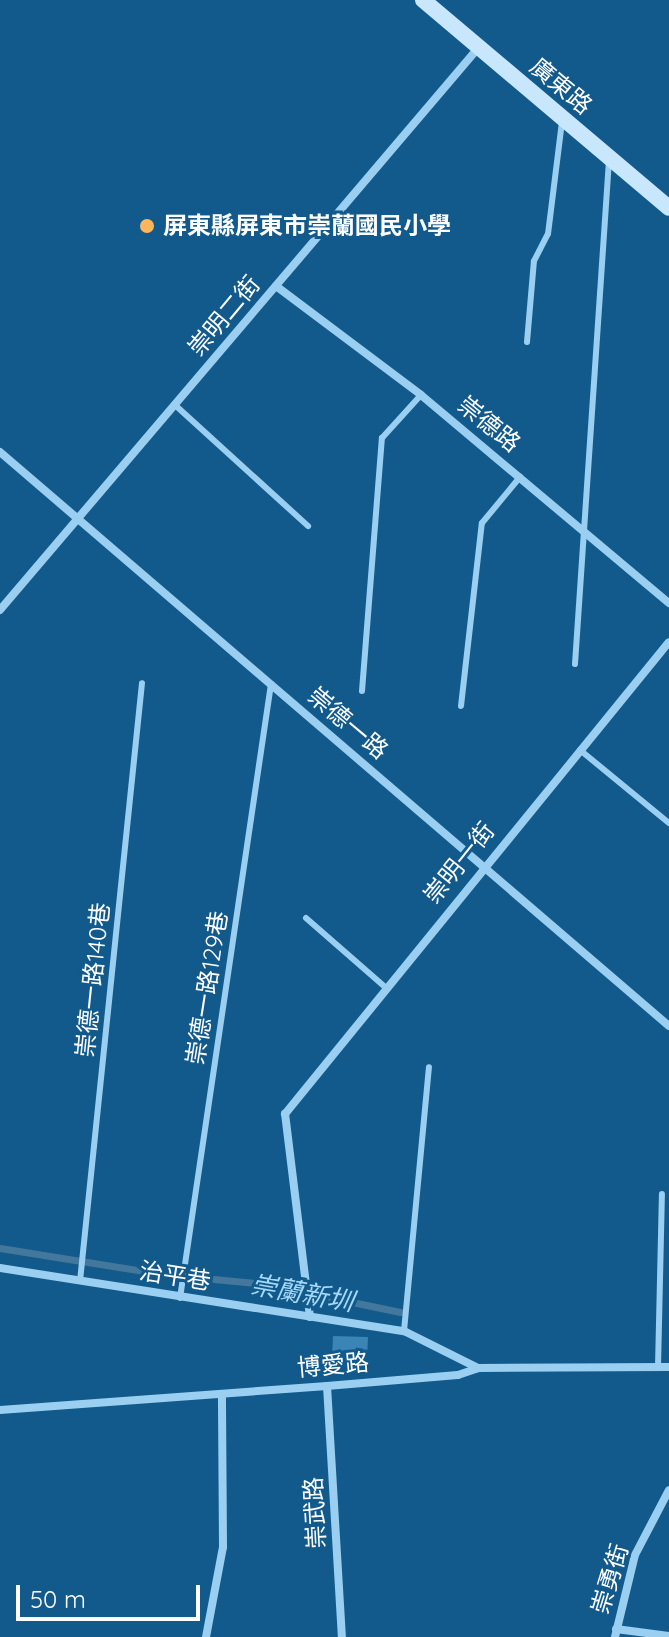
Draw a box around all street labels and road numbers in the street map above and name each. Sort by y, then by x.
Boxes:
street label: 廣東路 [524,52,598,120]
street label: 崇明二街 [182,270,266,362]
street label: 崇德路 [452,390,526,458]
street label: 崇德一路 [302,681,394,765]
street label: 崇明一街 [418,817,500,909]
street label: 崇德一路140巷 [71,901,115,1059]
street label: 崇德一路129巷 [181,909,233,1067]
street label: 治平巷 [137,1256,213,1296]
street label: 博愛路 [296,1348,370,1382]
street label: 崇武路 [299,1476,331,1550]
street label: 崇勇街 [586,1540,634,1618]

